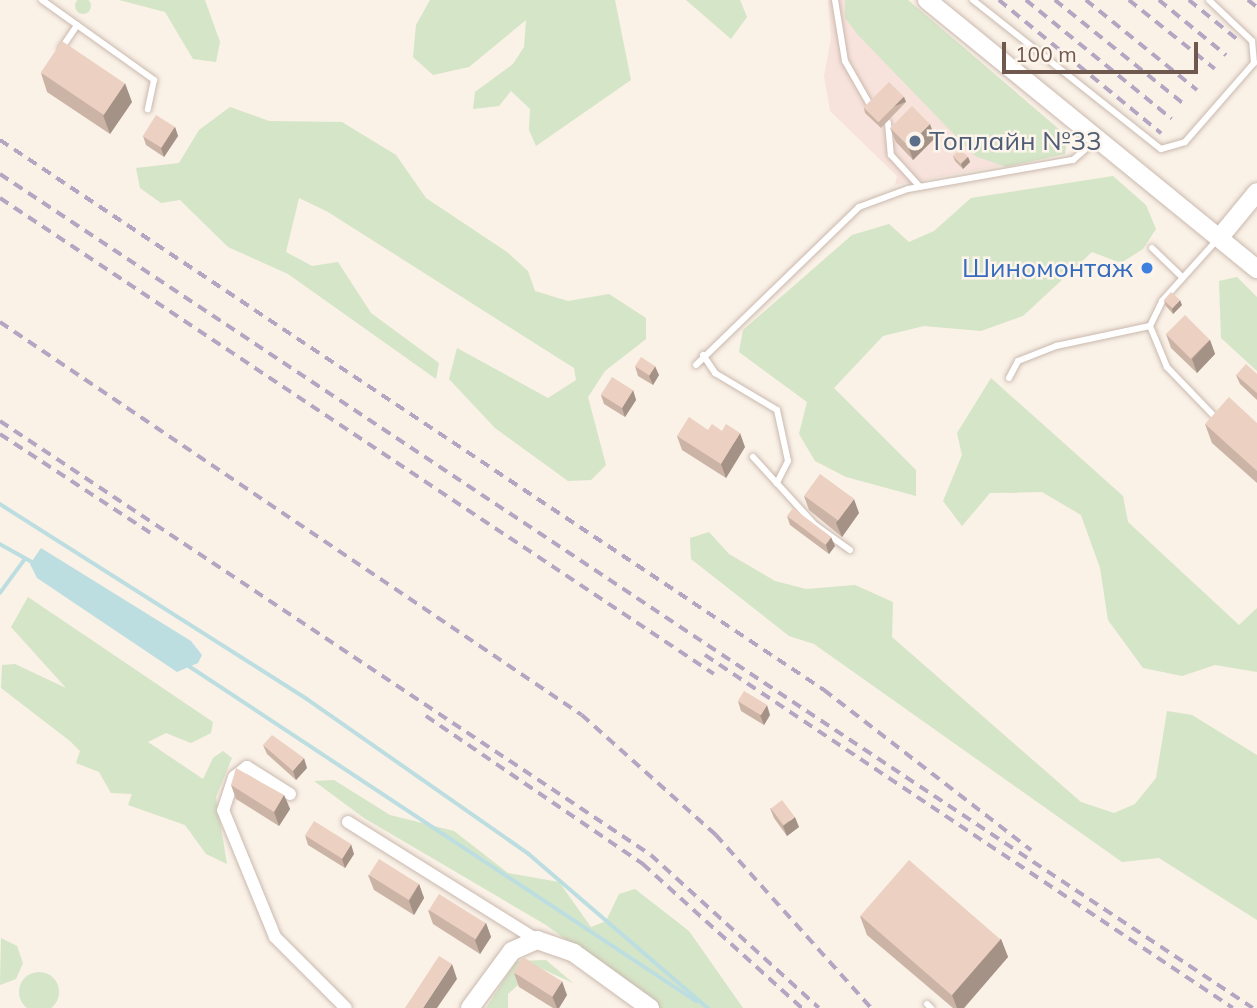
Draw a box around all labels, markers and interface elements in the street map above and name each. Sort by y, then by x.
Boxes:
scale bar [1005,28,1201,72]
text: 100 m [1015,41,1077,67]
place label: Топлайн №33 [929,125,1102,157]
marker: Топлайн №33 [907,133,923,149]
place label: Шиномонтаж [962,252,1133,284]
marker: Шиномонтаж [1139,260,1155,276]

